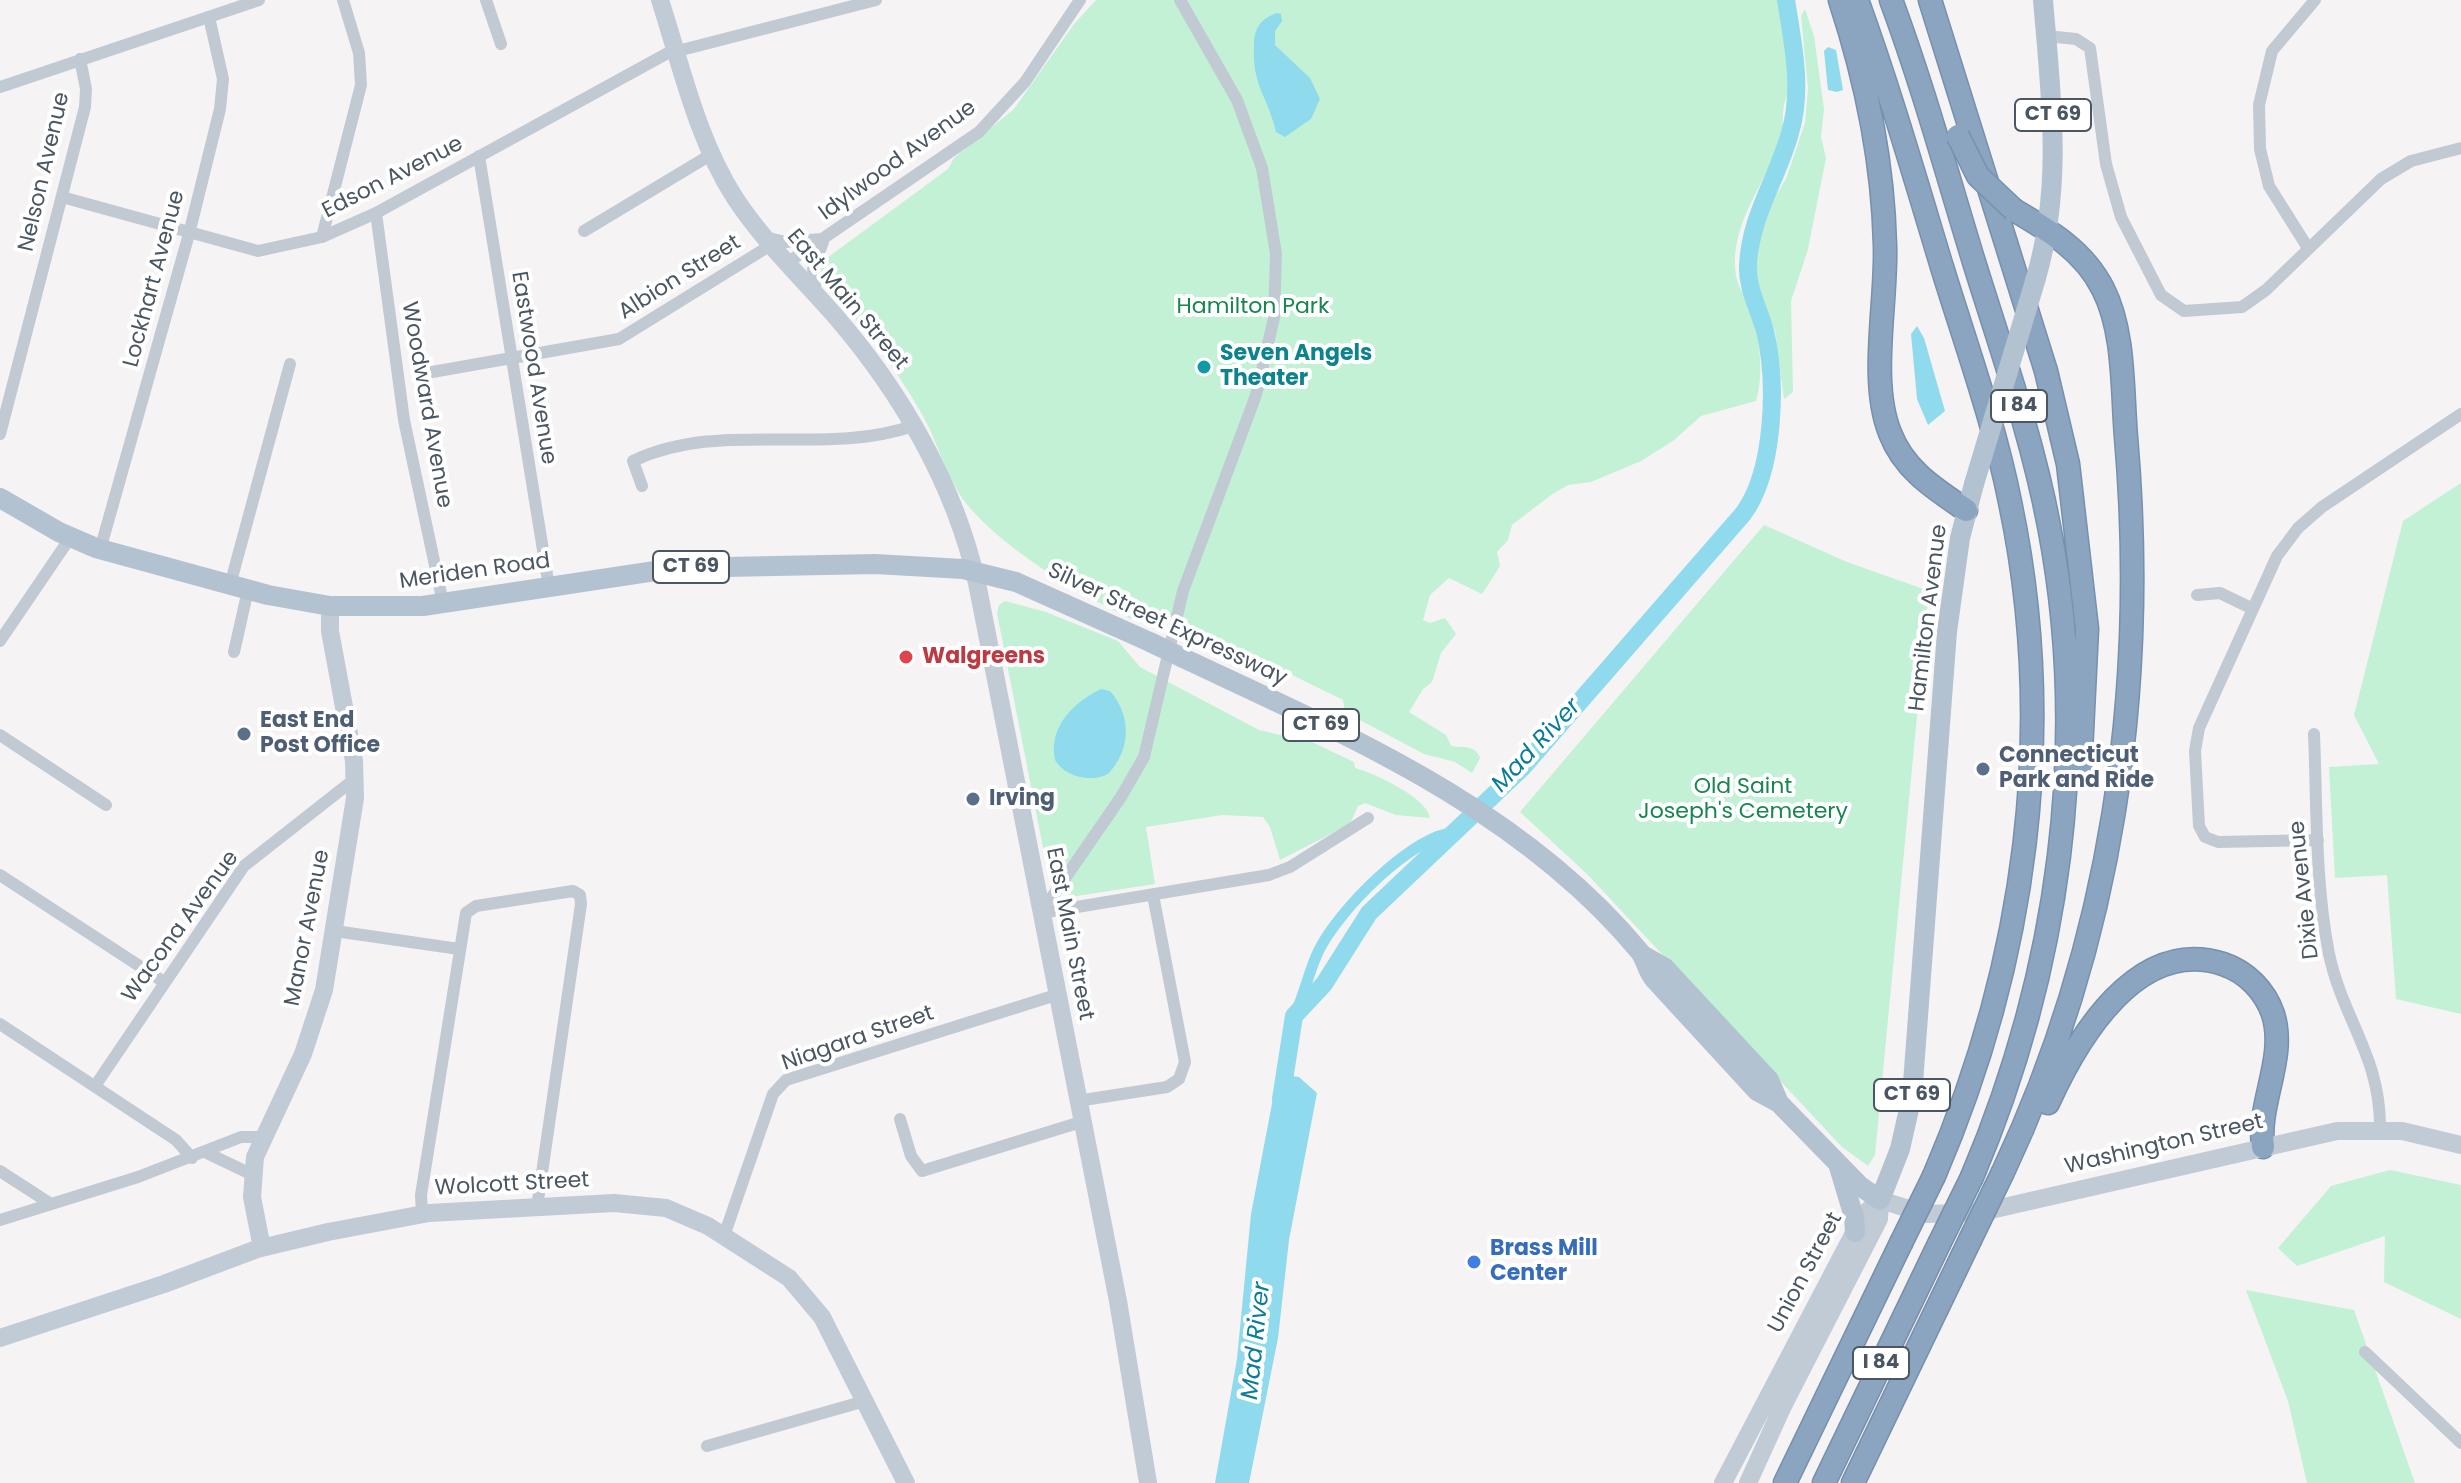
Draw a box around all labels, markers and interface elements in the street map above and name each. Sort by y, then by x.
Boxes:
street label: Nelson Avenue [14,90,76,254]
street label: Idylwood Avenue [814,95,982,227]
road number: CT 69 [2015,99,2091,131]
street label: Edson Avenue [318,131,468,225]
street label: Lockhart Avenue [119,188,191,370]
street label: East Main Street [781,224,913,376]
street label: Albion Street [614,230,746,326]
street label: Eastwood Avenue [505,270,561,466]
park label: Hamilton Park [1177,294,1329,320]
street label: Woodward Avenue [395,300,457,510]
place label: Seven Angels Theater [1220,341,1372,392]
marker: Seven Angels Theater [1195,358,1213,376]
road number: I 84 [1991,390,2047,422]
street label: Hamilton Avenue [1904,523,1954,713]
street label: Meriden Road [398,548,552,596]
road number: CT 69 [653,551,729,583]
street label: Silver Street Expressway [1043,558,1291,692]
place label: Walgreens [922,644,1045,670]
marker: Walgreens [897,648,915,666]
water label: Mad River [1486,693,1588,799]
place label: East End Post Office [260,708,380,760]
road number: CT 69 [1283,709,1359,741]
marker: East End Post Office [235,725,253,743]
place label: Connecticut Park and Ride [1999,743,2154,794]
marker: Connecticut Park and Ride [1974,760,1992,778]
park label: Old Saint Joseph's Cemetery [1638,774,1848,826]
place label: Irving [989,786,1055,812]
marker: Irving [964,790,982,808]
street label: Dixie Avenue [2285,819,2325,961]
street label: Wacona Avenue [117,846,245,1008]
street label: East Main Street [1039,846,1099,1022]
street label: Manor Avenue [280,848,336,1008]
street label: Niagara Street [779,1001,937,1077]
road number: CT 69 [1874,1079,1950,1111]
street label: Washington Street [2062,1109,2266,1181]
street label: Wolcott Street [434,1168,590,1202]
street label: Union Street [1763,1208,1849,1338]
place label: Brass Mill Center [1490,1236,1598,1288]
marker: Brass Mill Center [1465,1253,1483,1271]
water label: Mad River [1237,1281,1277,1401]
road number: I 84 [1853,1347,1909,1379]

